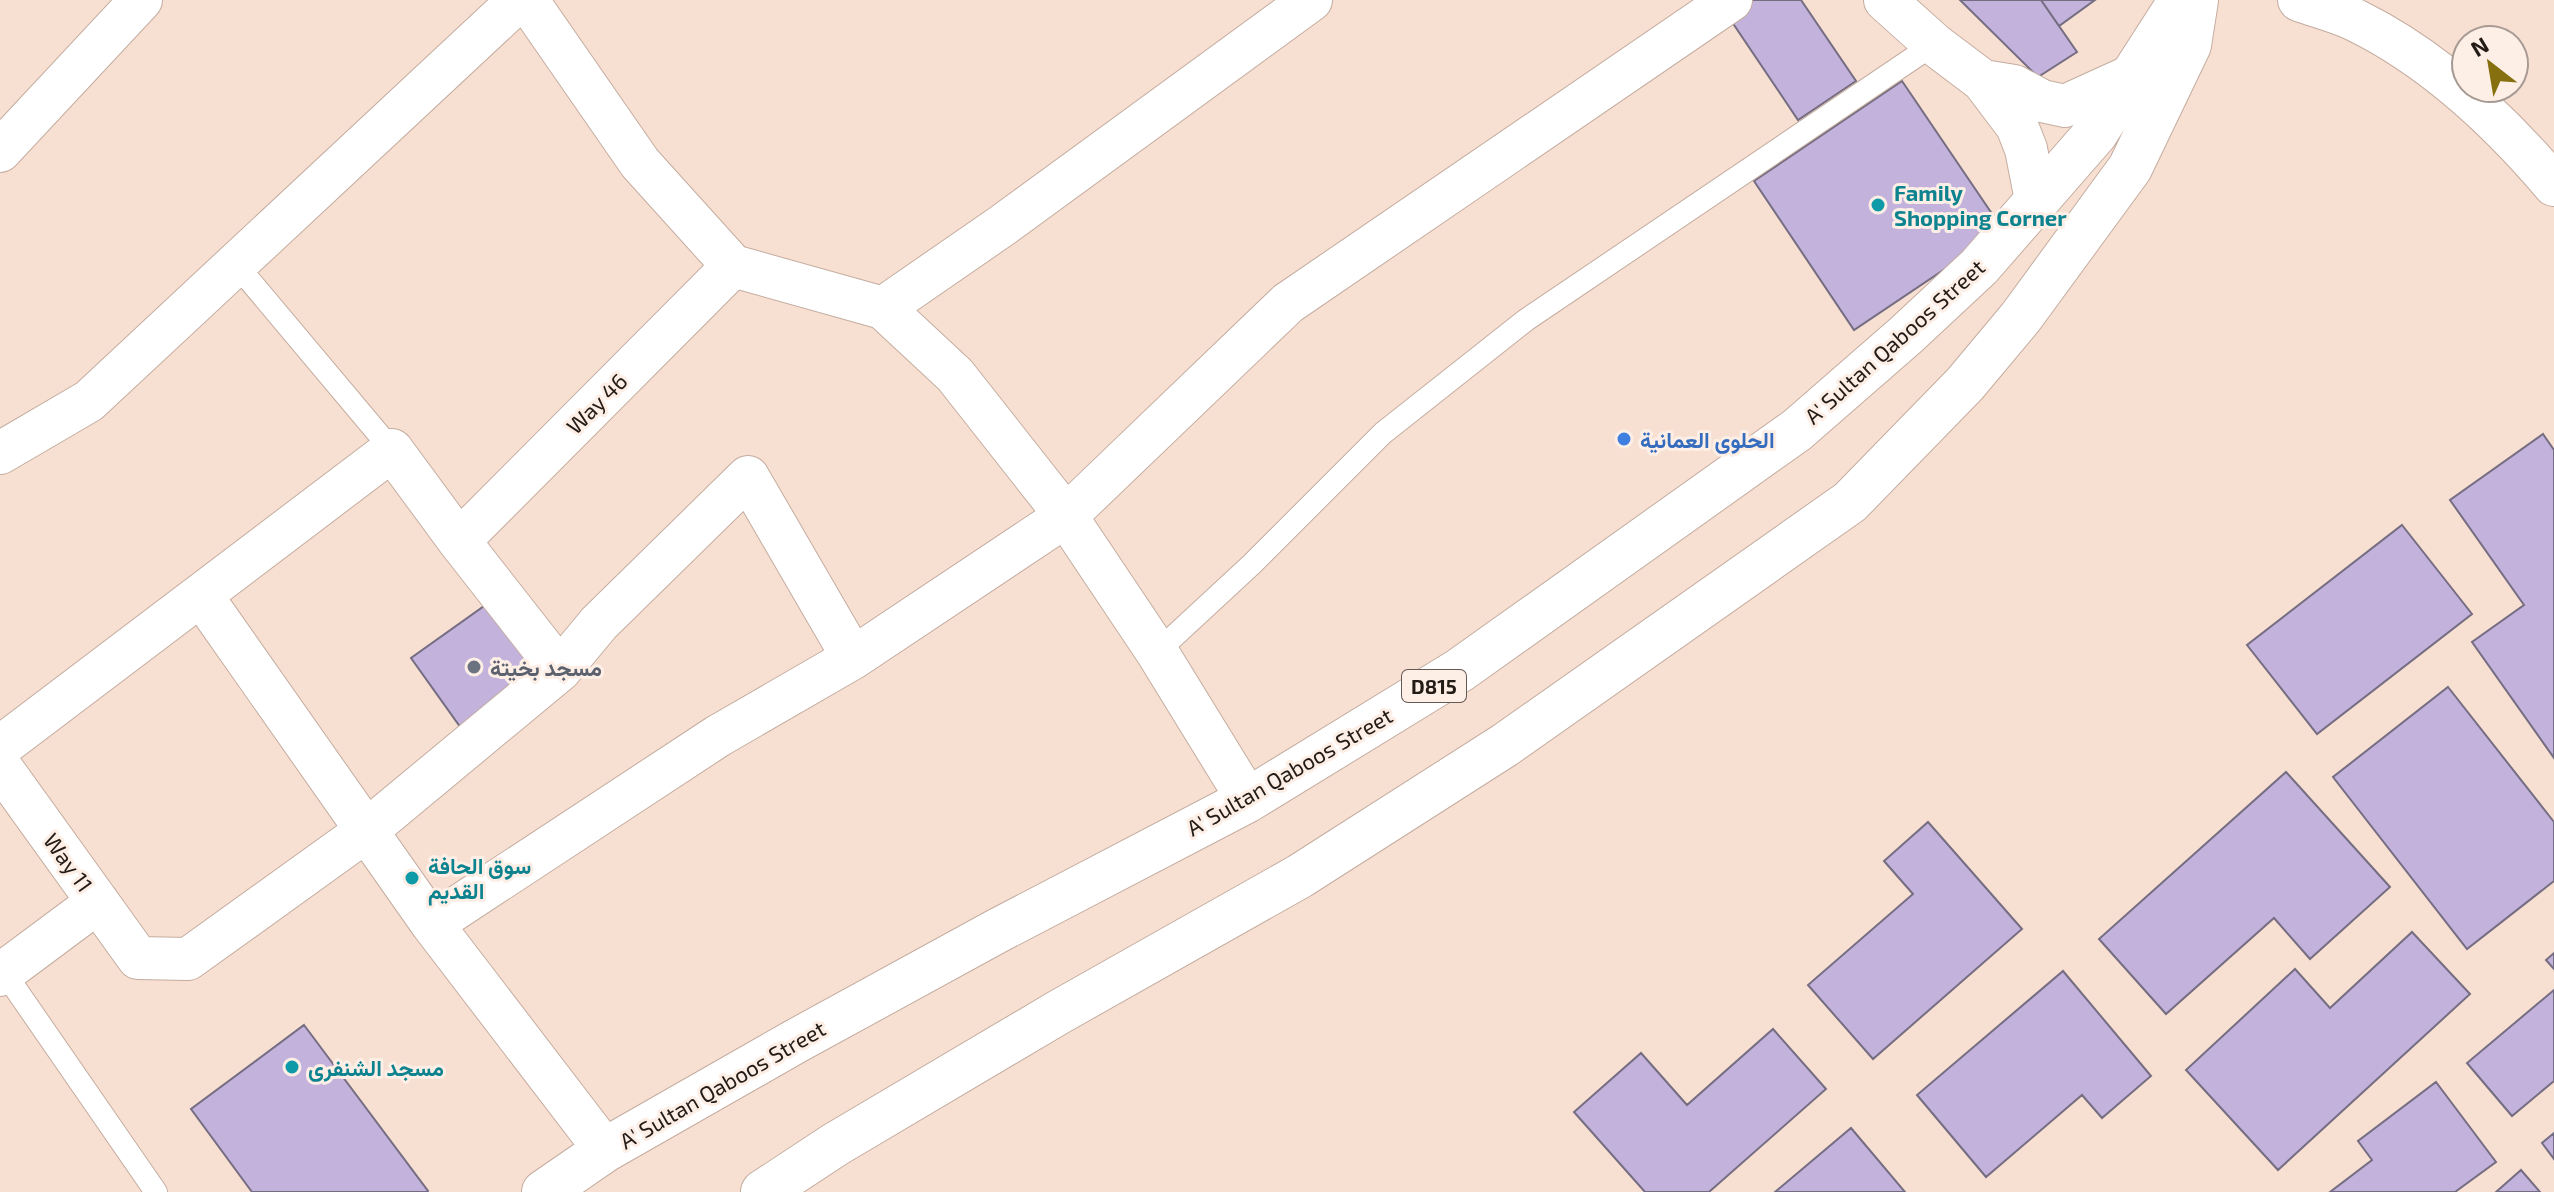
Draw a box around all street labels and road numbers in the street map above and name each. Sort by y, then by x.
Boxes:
street label: A' Sultan Qaboos Street [1799,253,1990,429]
street label: Way 46 [560,367,632,439]
road number: D815 [1402,670,1466,702]
street label: A' Sultan Qaboos Street [1182,701,1397,841]
street label: Way 11 [39,828,99,896]
street label: A' Sultan Qaboos Street [615,1014,830,1154]

